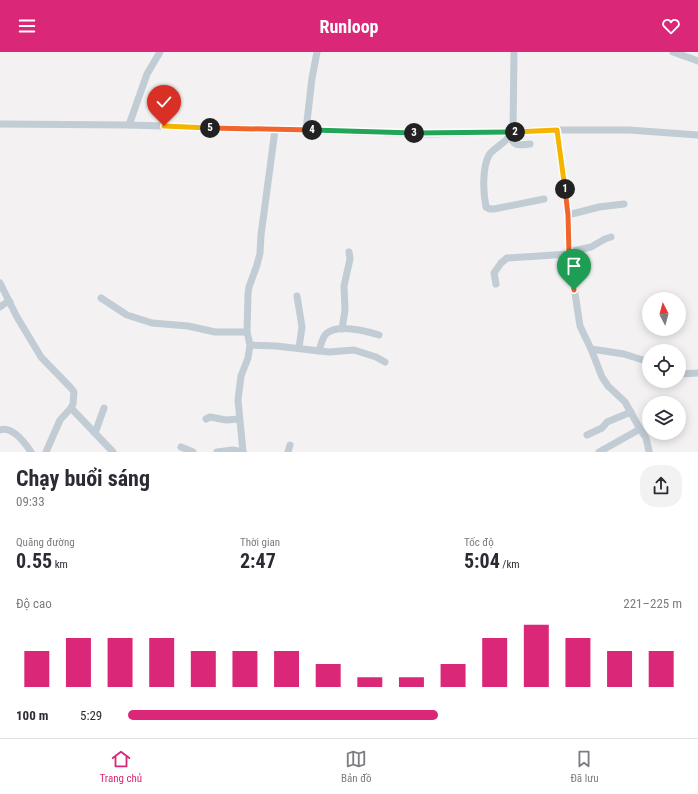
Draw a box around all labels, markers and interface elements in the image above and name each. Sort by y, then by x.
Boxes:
icon: menu [16,15,38,37]
icon: heart [660,15,682,37]
text: Runloop [319,16,379,37]
pin [147,85,181,126]
icon: check [153,91,175,113]
pin: 5 [200,118,220,138]
pin: 4 [302,120,322,140]
text: 5 [207,121,213,134]
pin: 2 [505,122,525,142]
text: 4 [309,123,315,136]
pin: 3 [404,123,424,143]
text: 2 [512,125,518,138]
text: 3 [411,126,417,139]
pin: 1 [555,179,575,199]
text: 1 [562,182,568,195]
pin [557,249,591,290]
icon: arrive [563,255,585,277]
north arrow [642,292,686,336]
map controls [642,292,686,440]
button: locate [642,344,686,388]
button: layers [642,396,686,440]
button: share [640,465,682,507]
text: Chạy buổi sáng [16,466,150,491]
text: 09:33 [16,494,45,509]
text: Quãng đường [16,536,75,549]
text: Thời gian [240,536,280,549]
text: Tốc độ [464,536,494,549]
text: 0.55 [16,549,52,573]
text: 2:47 [240,549,276,573]
text: 5:04 [464,549,500,573]
text: km [52,558,68,571]
text: /km [500,558,520,571]
text: Độ cao [16,596,52,611]
text: 221–225 m [623,596,682,611]
text: 100 m [16,708,48,723]
text: 5:29 [80,708,102,723]
tab: Trang chủ [99,748,142,785]
tab: Bản đồ [341,748,372,785]
tab: Đã lưu [570,748,599,785]

